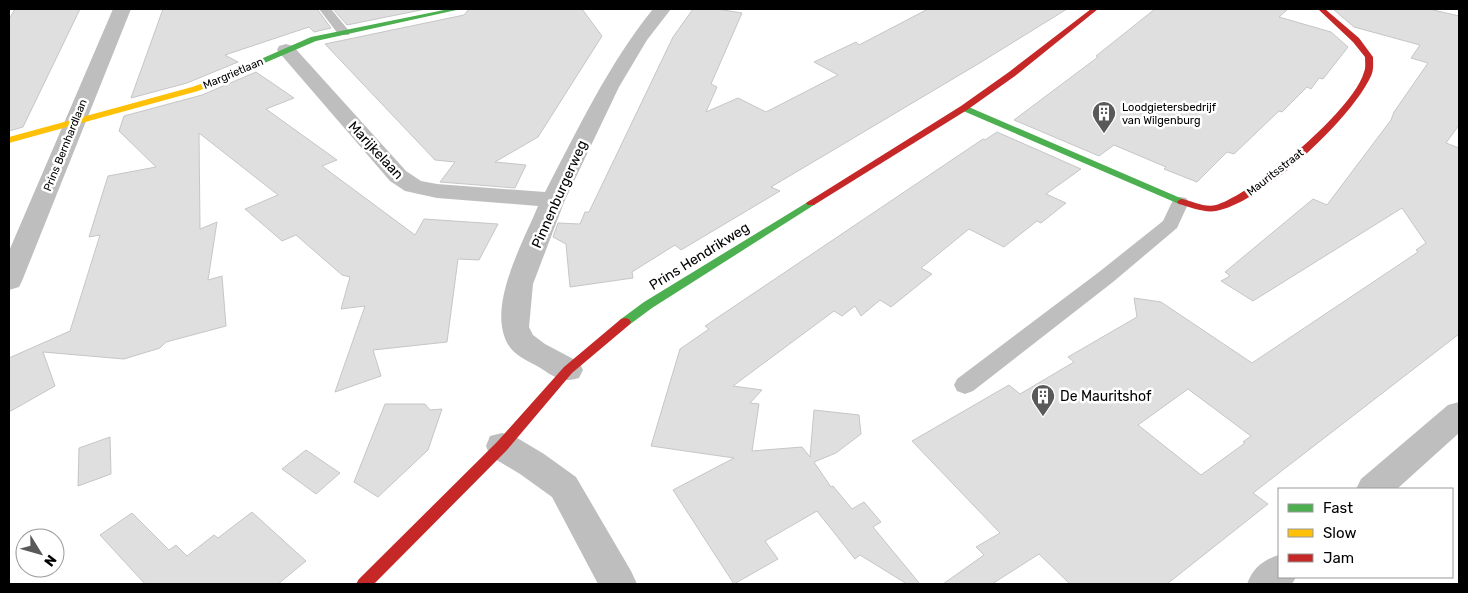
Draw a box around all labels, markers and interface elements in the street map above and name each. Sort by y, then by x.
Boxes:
street label: Margrietlaan [201,55,265,92]
street label: Prins Bernhardlaan [41,97,90,193]
building icon: Loodgietersbedrijf van Wilgenburg [1091,100,1117,134]
place label: Loodgietersbedrijf van Wilgenburg [1122,101,1217,127]
street label: Marijkelaan [344,118,407,183]
street label: Pinnenburgerweg [528,138,591,251]
street label: Mauritsstraat [1244,146,1307,199]
street label: Prins Hendrikweg [646,219,752,294]
building icon: De Mauritshof [1030,383,1056,417]
place label: De Mauritshof [1060,388,1152,405]
legend [1278,488,1453,578]
text: Fast [1323,499,1353,517]
text: Slow [1323,524,1356,542]
north arrow [15,528,65,578]
text: Jam [1323,549,1354,567]
text: N [40,551,60,570]

